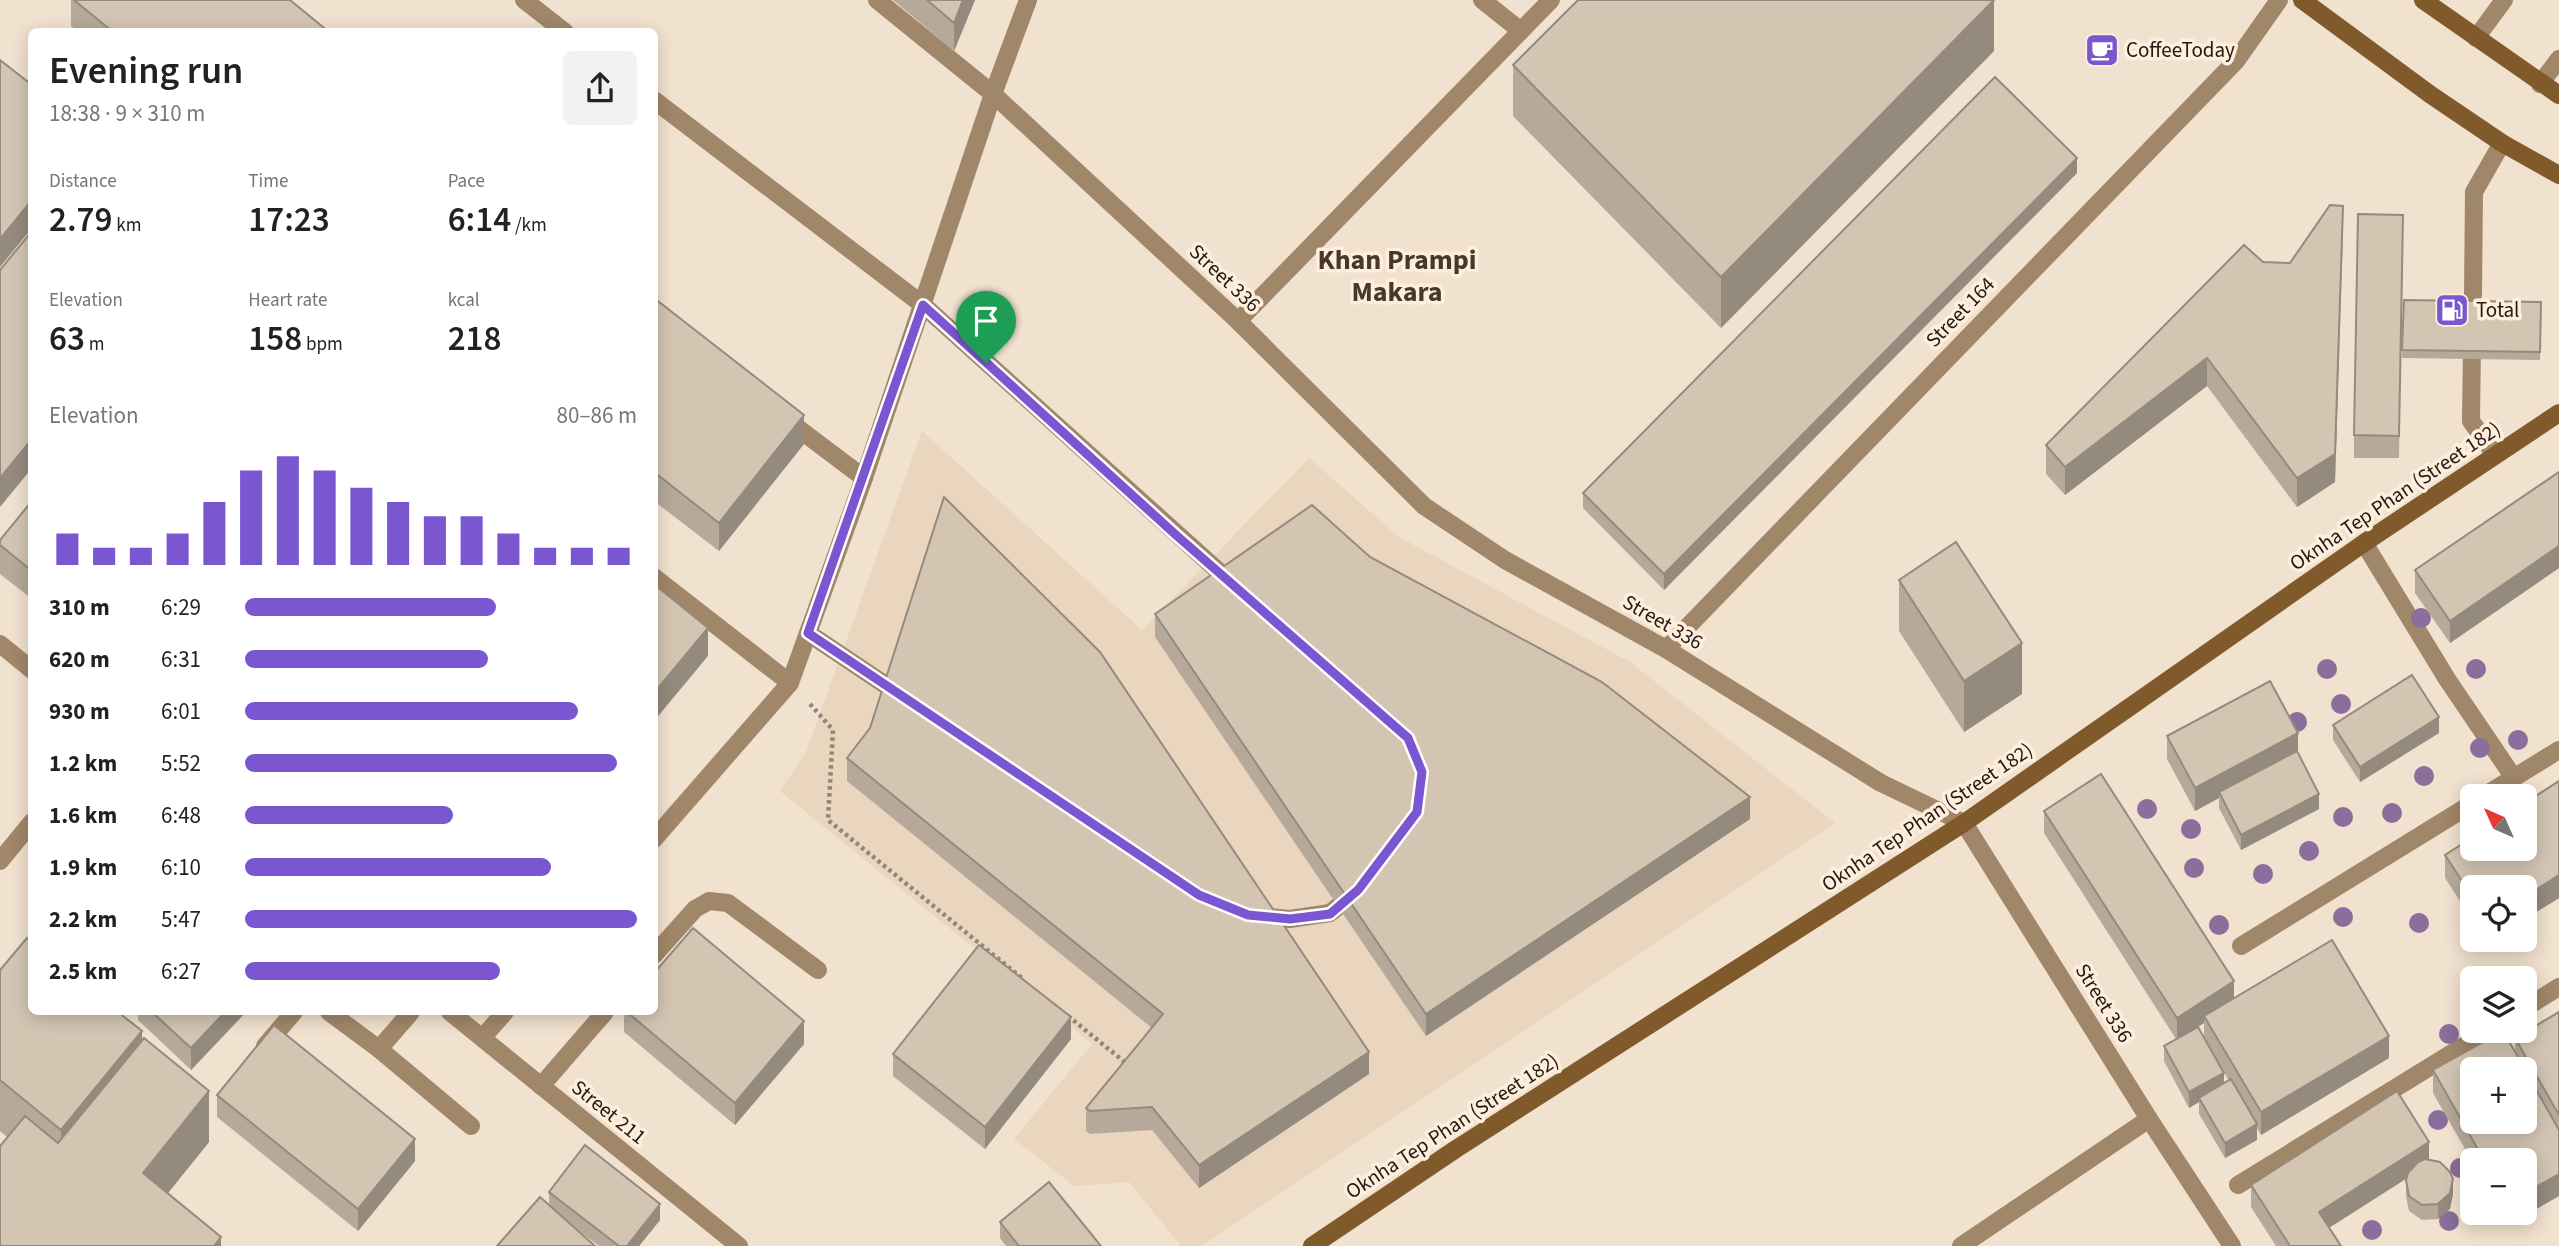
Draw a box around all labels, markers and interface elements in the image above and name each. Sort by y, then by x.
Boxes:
cafe icon: CoffeeToday [2083,31,2121,69]
place label: CoffeeToday [2126,35,2235,65]
text: Evening run [49,44,243,98]
button: share [563,51,637,125]
text: 18:38 · 9 × 310 m [49,97,205,130]
text: Distance [49,168,117,195]
text: Time [248,168,288,195]
text: Pace [448,168,485,195]
text: 2.79 [49,195,113,245]
text: 17:23 [248,195,330,245]
text: 6:14 [448,195,511,245]
text: km [113,212,141,239]
text: /km [511,212,547,239]
street label: Street 336 [1183,237,1267,319]
district label: Khan Prampi Makara [1317,240,1477,312]
street label: Street 164 [1919,270,2001,354]
text: Elevation [49,287,123,314]
text: Heart rate [248,287,327,314]
text: kcal [448,287,480,314]
pin [956,291,1016,363]
fuel station icon: Total [2433,291,2471,329]
place label: Total [2476,295,2519,325]
icon: arrive [967,302,1005,340]
text: 63 [49,314,85,364]
text: 158 [248,314,302,364]
text: 218 [448,314,502,364]
text: m [85,331,104,358]
text: bpm [302,331,343,358]
text: Elevation [49,399,139,432]
text: 80–86 m [557,399,637,432]
street label: Oknha Tep Phan (Street 182) [2284,414,2506,578]
street label: Street 336 [1617,587,1709,657]
text: 310 m [49,591,110,624]
text: 6:29 [161,591,201,624]
text: 620 m [49,643,110,676]
text: 6:31 [161,643,201,676]
text: 930 m [49,695,110,728]
text: 6:01 [161,695,201,728]
street label: Oknha Tep Phan (Street 182) [1816,735,2038,899]
text: 1.2 km [49,747,117,780]
text: 5:52 [161,747,201,780]
north arrow [2460,784,2538,861]
map controls [2460,784,2537,1225]
text: 1.6 km [49,799,117,832]
text: 6:48 [161,799,201,832]
text: 1.9 km [49,851,117,884]
text: 6:10 [161,851,201,884]
button: locate [2460,875,2537,952]
text: 2.2 km [49,903,117,936]
text: 5:47 [161,903,201,936]
text: 2.5 km [49,955,117,988]
text: 6:27 [161,955,201,988]
street label: Street 336 [2068,958,2140,1048]
button: layers [2460,966,2537,1043]
street label: Oknha Tep Phan (Street 182) [1340,1046,1564,1206]
button: + [2460,1057,2537,1134]
street label: Street 211 [565,1073,653,1151]
button: − [2460,1148,2537,1225]

